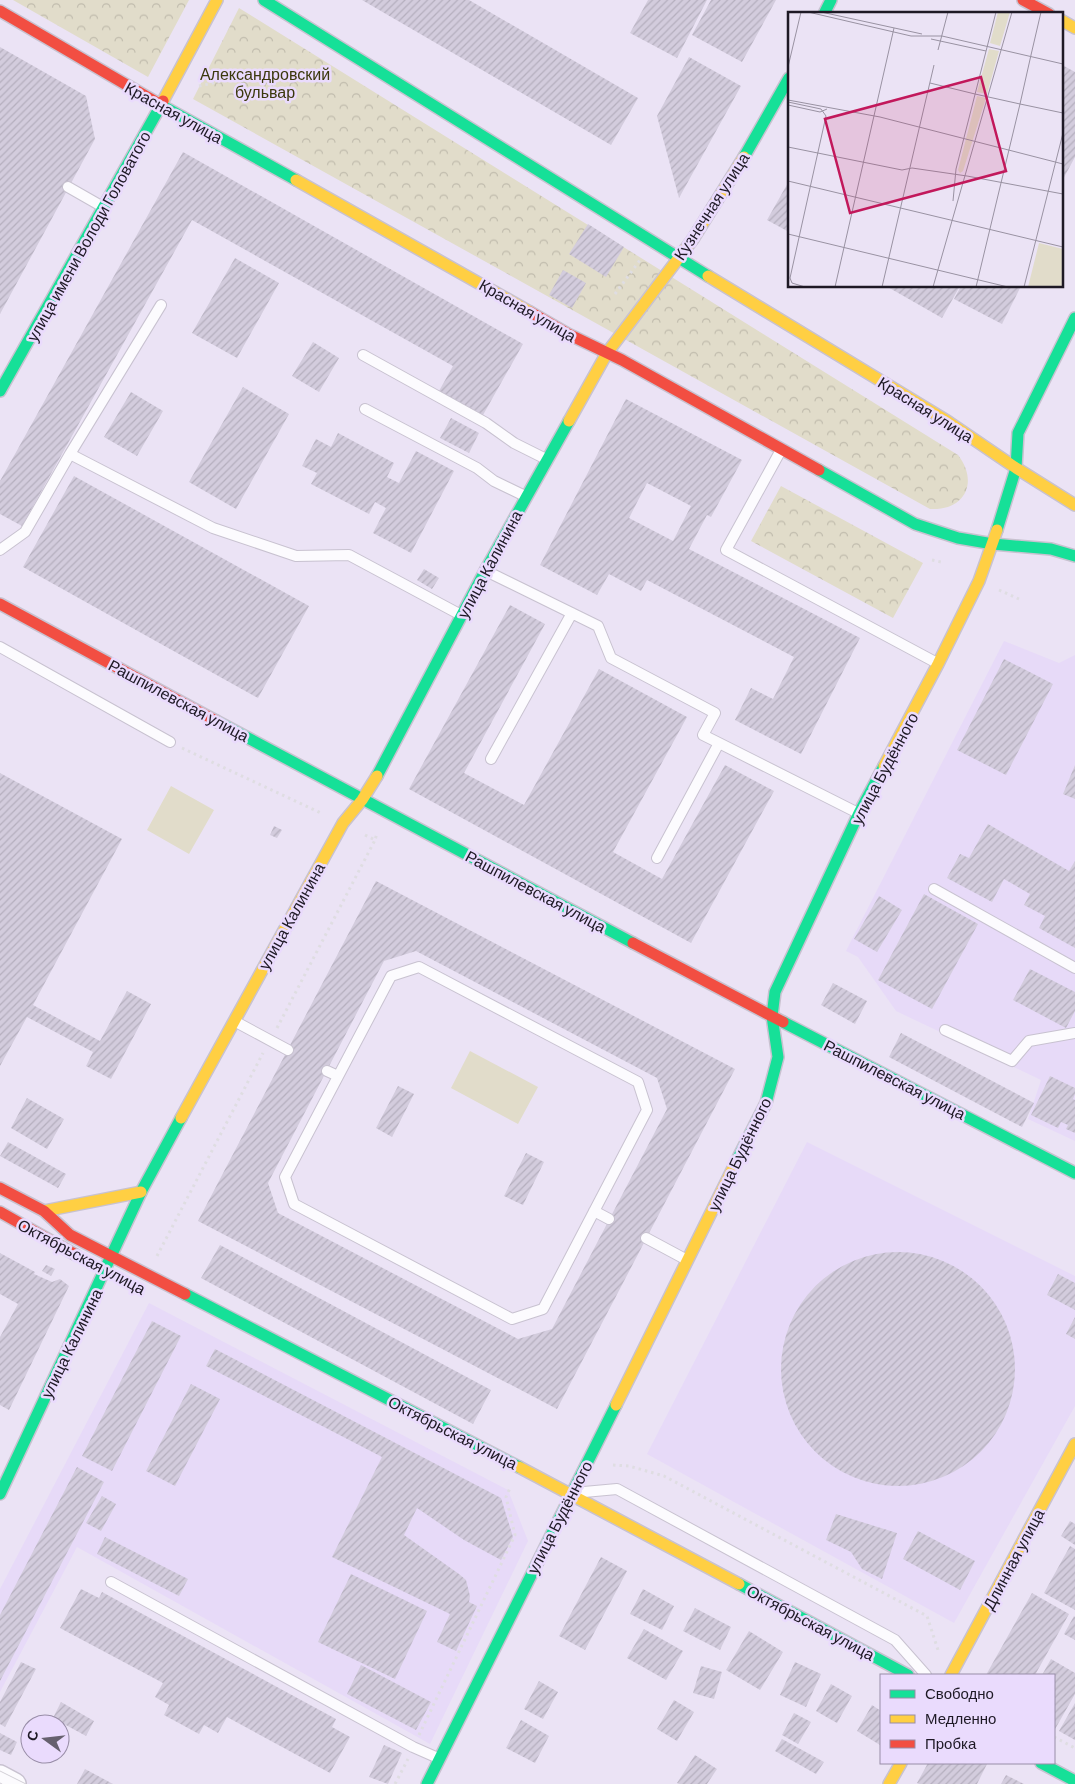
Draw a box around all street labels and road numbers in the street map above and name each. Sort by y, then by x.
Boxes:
street label: Красная улица [122,77,226,147]
street label: улица имени Володи Головатого [22,127,154,345]
street label: Кузнечная улица [669,149,753,263]
street label: Красная улица [476,275,580,345]
street label: Красная улица [875,372,977,446]
street label: улица Калинина [453,507,525,621]
street label: Рашпилевская улица [106,655,252,745]
street label: улица Будённого [847,709,922,827]
street label: Рашпилевская улица [463,846,609,936]
street label: улица Калинина [254,859,328,973]
street label: Рашпилевская улица [821,1035,969,1123]
street label: улица Будённого [703,1094,775,1214]
street label: Октябрьская улица [15,1214,149,1298]
street label: улица Калинина [36,1285,106,1401]
street label: Октябрьская улица [385,1391,521,1473]
street label: улица Будённого [522,1457,596,1577]
street label: Длинная улица [978,1505,1048,1613]
street label: Октябрьская улица [744,1580,878,1664]

